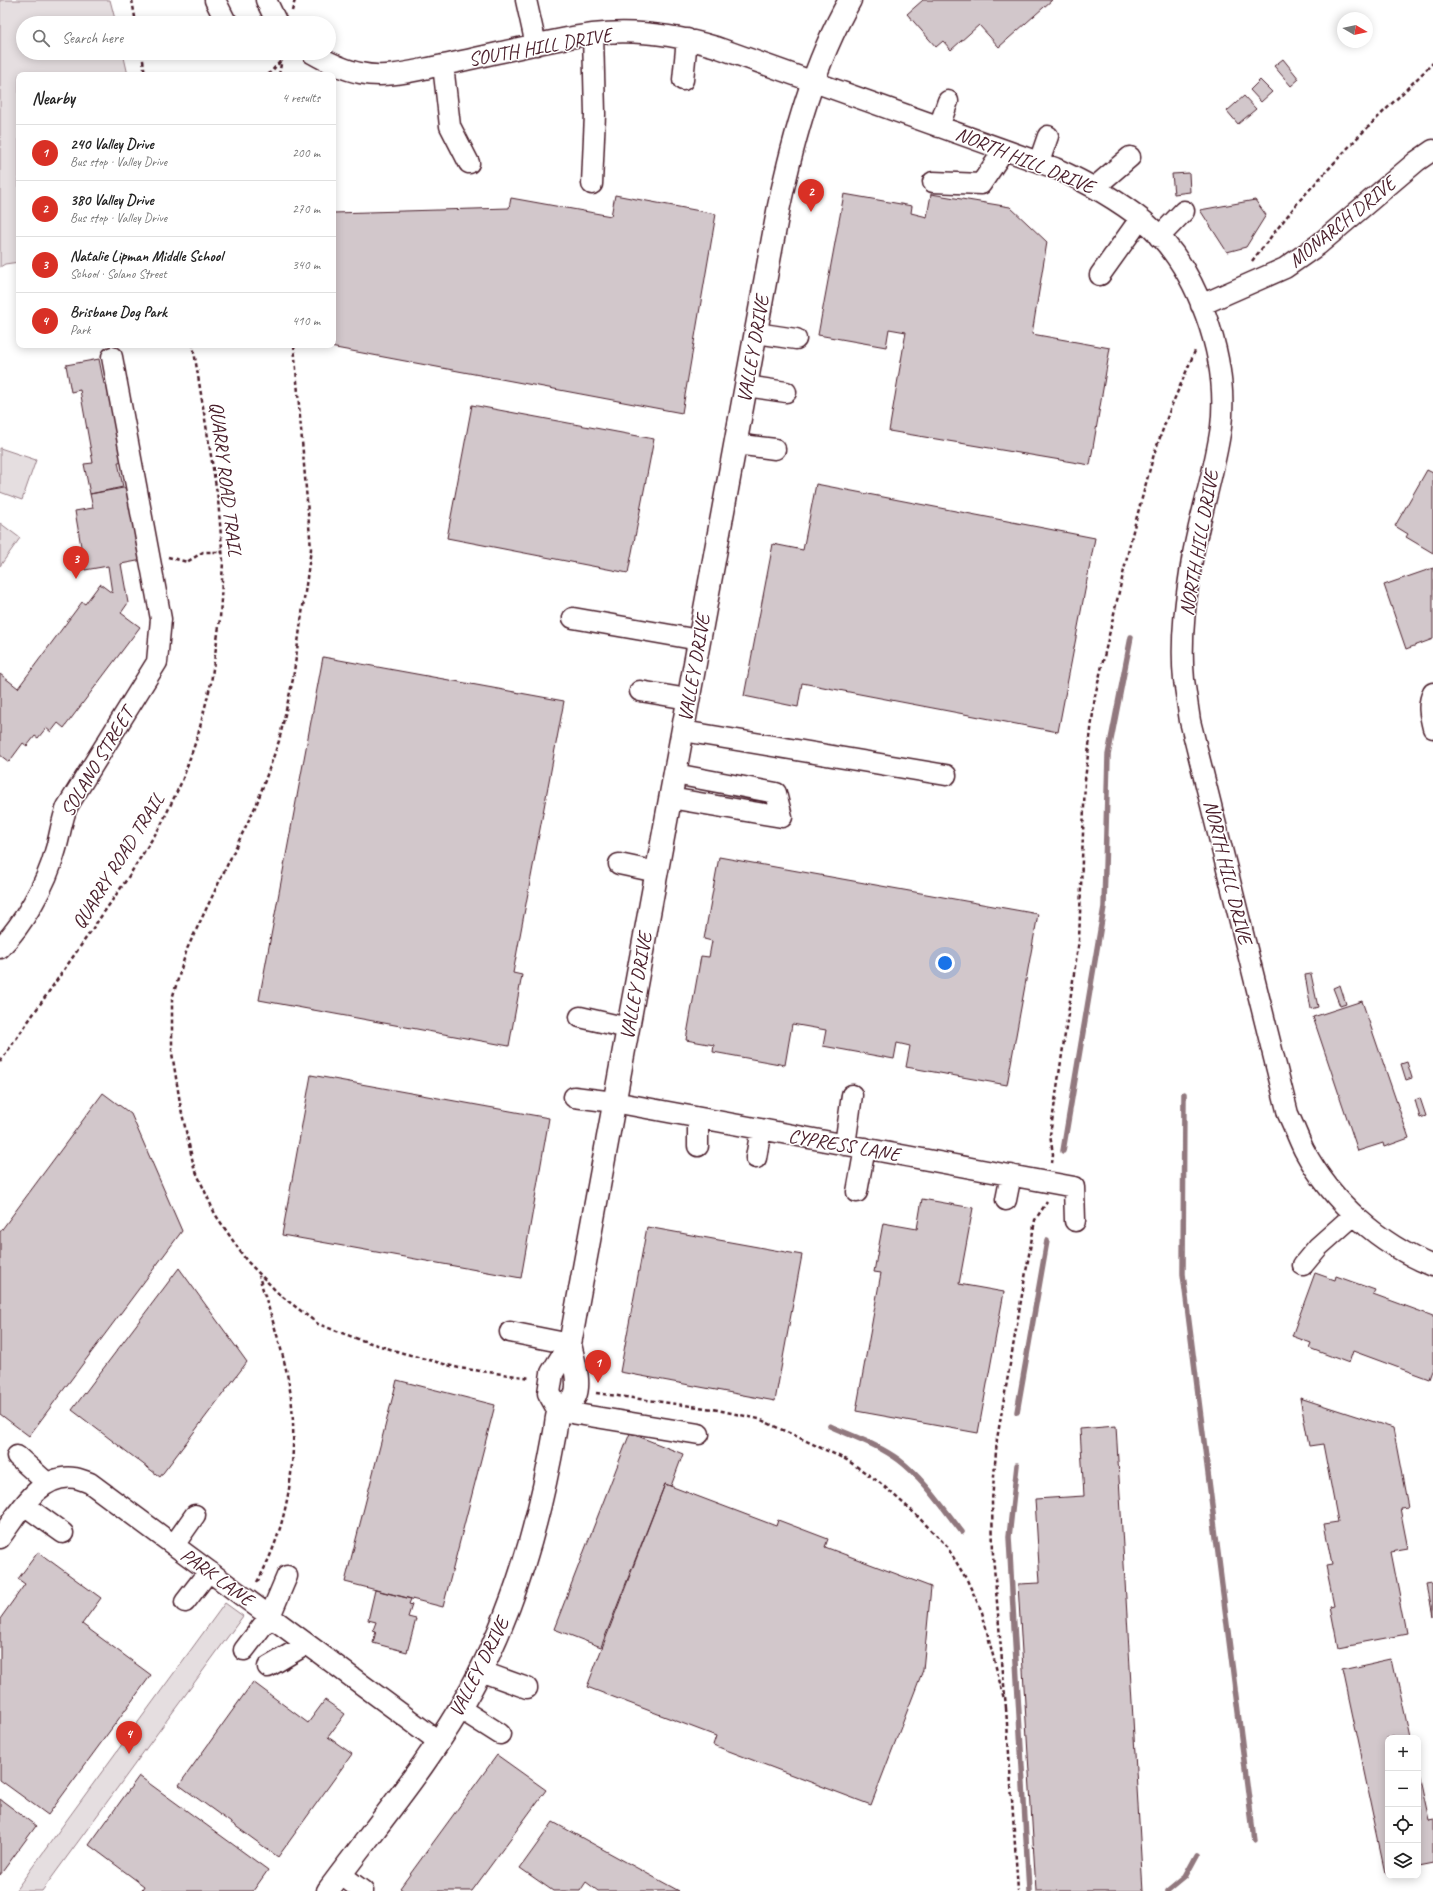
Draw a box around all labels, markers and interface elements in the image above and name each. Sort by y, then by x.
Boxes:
north arrow [1337,12,1373,48]
search box [16,16,336,60]
street label: SOUTH HILL DRIVE [466,22,617,72]
icon: search [30,27,52,49]
text: Search here [62,29,123,48]
text: Nearby [32,88,75,109]
text: 4 results [282,90,320,106]
street label: NORTH HILL DRIVE [952,121,1100,200]
text: 240 Valley Drive [70,135,154,154]
text: 1 [42,145,48,161]
text: 200 m [292,145,320,161]
text: Bus stop · Valley Drive [70,154,167,170]
street label: MONARCH DRIVE [1283,169,1403,273]
pin: 2 [798,179,824,212]
text: 380 Valley Drive [70,191,154,210]
text: 2 [42,201,48,217]
text: 270 m [292,201,320,217]
text: Bus stop · Valley Drive [70,210,167,226]
text: Natalie Lipman Middle School [70,247,223,266]
text: 3 [42,257,48,273]
text: 340 m [292,257,320,273]
text: School · Solano Street [70,266,167,282]
street label: VALLEY DRIVE [731,291,775,404]
text: Brisbane Dog Park [70,303,167,322]
text: 4 [42,313,48,329]
text: 410 m [292,313,320,329]
text: Park [70,322,91,338]
street label: QUARRY ROAD TRAIL [204,400,248,558]
street label: NORTH HILL DRIVE [1174,466,1225,618]
pin: 3 [63,546,89,579]
street label: VALLEY DRIVE [672,610,716,723]
street label: SOLANO STREET [55,700,141,821]
street label: QUARRY ROAD TRAIL [66,788,170,934]
street label: NORTH HILL DRIVE [1198,798,1259,949]
street label: VALLEY DRIVE [614,928,658,1041]
your location [935,953,955,973]
street label: CYPRESS LANE [786,1123,905,1168]
pin: 1 [585,1350,611,1383]
street label: PARK LANE [176,1542,261,1613]
street label: VALLEY DRIVE [443,1611,516,1721]
pin: 4 [116,1721,142,1754]
map controls [1385,1735,1421,1879]
button: + [1385,1735,1421,1771]
button: − [1385,1771,1421,1807]
button: locate [1385,1807,1421,1843]
button: layers [1385,1843,1421,1879]

